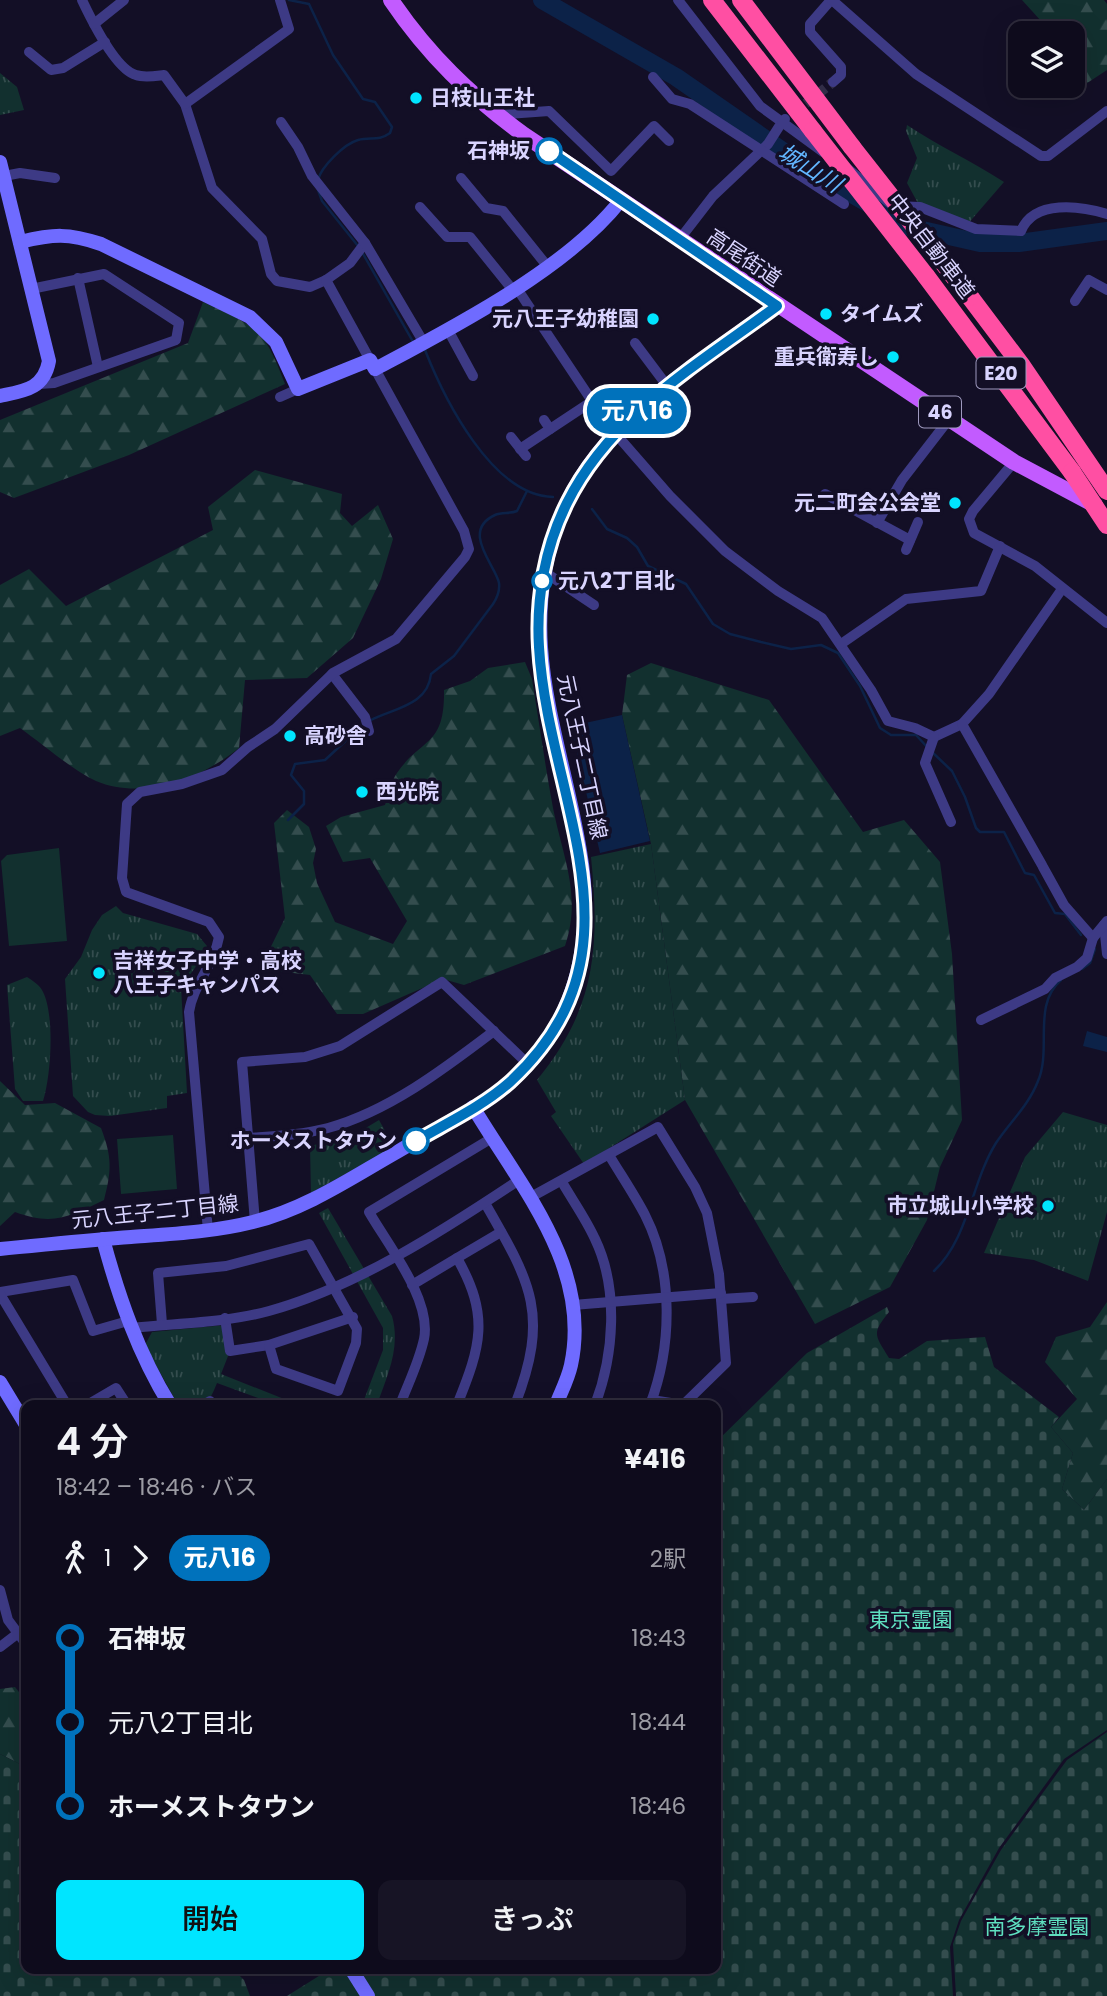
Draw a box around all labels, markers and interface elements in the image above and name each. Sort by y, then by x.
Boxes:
map controls [1008,21,1085,98]
button: layers [1008,21,1085,98]
place label: 日枝山王社 [430,83,535,112]
marker: 日枝山王社 [408,90,424,106]
place label: 石神坂 [467,136,530,165]
water label: 城山川 [772,136,850,201]
marker: 石神坂 [536,138,562,164]
street label: 中央自動車道 [881,187,982,304]
street label: 高尾街道 [701,222,787,293]
place label: タイムズ [840,299,924,328]
place label: 元八王子幼稚園 [492,304,639,333]
marker: タイムズ [818,306,834,322]
marker: 元八王子幼稚園 [645,311,661,327]
place label: 重兵衛寿し [774,342,879,371]
marker: 重兵衛寿し [885,349,901,365]
road number: E20 [976,358,1026,388]
line badge: 元八16 [588,388,686,434]
text: 元八16 [601,394,673,427]
road number: 46 [919,396,961,428]
place label: 元二町会公会堂 [794,488,941,517]
marker: 元二町会公会堂 [947,495,963,511]
place label: 元八2丁目北 [558,566,675,595]
marker: 元八2丁目北 [532,571,552,591]
street label: 元八王子二丁目線 [551,672,614,842]
place label: 高砂舎 [304,721,367,750]
marker: 高砂舎 [282,728,298,744]
place label: 西光院 [376,777,439,806]
marker: 西光院 [354,784,370,800]
place label: 吉祥女子中学・高校 八王子キャンパス [113,946,302,999]
marker: 吉祥女子中学・高校 八王子キャンパス [91,965,107,981]
place label: ホーメストタウン [230,1126,397,1155]
marker: ホーメストタウン [403,1128,429,1154]
street label: 元八王子二丁目線 [70,1188,240,1235]
place label: 市立城山小学校 [887,1191,1034,1220]
marker: 市立城山小学校 [1040,1198,1056,1214]
text: 4 分 [56,1415,128,1468]
text: ¥416 [625,1441,686,1477]
text: 18:42 – 18:46 · バス [56,1471,257,1503]
icon: walk [56,1539,94,1577]
icon: forward [121,1539,159,1577]
text: 元八16 [183,1541,256,1574]
text: 1 [104,1542,111,1574]
text: 2駅 [650,1543,686,1575]
park label: 東京霊園 [869,1605,953,1634]
text: 石神坂 [108,1621,186,1657]
text: 18:43 [631,1622,686,1654]
text: 元八2丁目北 [108,1705,253,1741]
text: 18:44 [630,1706,686,1738]
text: ホーメストタウン [108,1789,315,1825]
text: 18:46 [630,1790,686,1822]
button: 開始 [56,1880,364,1960]
button: きっぷ [378,1880,686,1960]
park label: 南多摩霊園 [985,1912,1090,1941]

